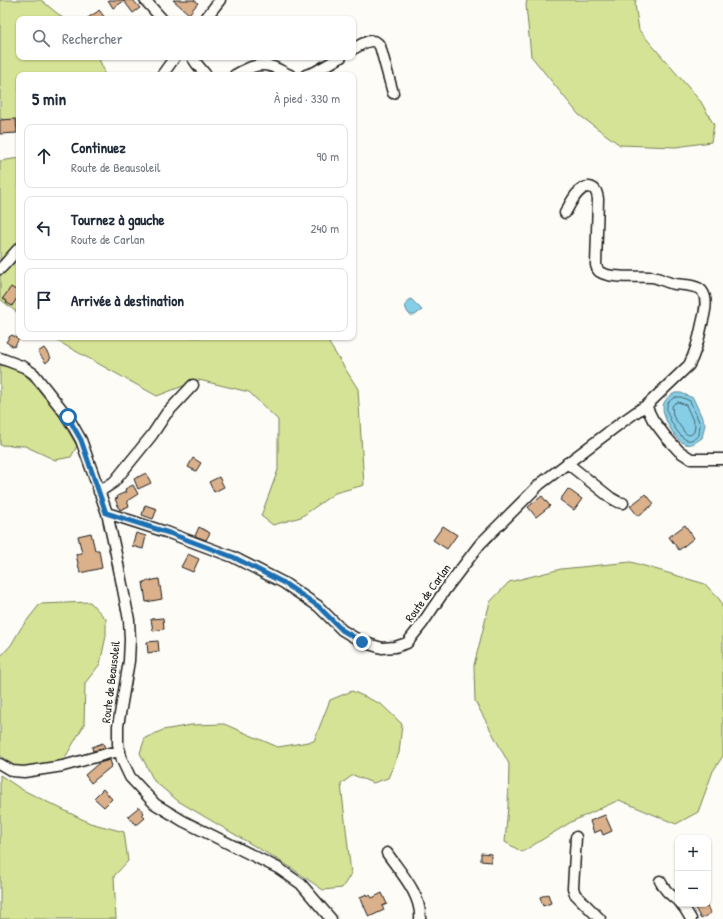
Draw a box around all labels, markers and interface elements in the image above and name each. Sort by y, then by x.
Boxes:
search box [16,16,356,60]
icon: search [30,27,52,49]
text: Rechercher [62,28,123,49]
text: 5 min [32,87,66,110]
text: À pied · 330 m [274,89,340,107]
text: Continuez [71,137,126,158]
icon: ahead [33,145,55,167]
text: 90 m [317,147,339,165]
text: Route de Beausoleil [71,158,161,176]
text: Tournez à gauche [71,209,164,230]
icon: left [33,217,55,239]
text: 240 m [310,219,339,237]
text: Route de Carlan [71,230,145,248]
icon: arrive [33,289,55,311]
text: Arrivée à destination [71,290,184,311]
route start [59,408,77,426]
street label: Route de Carlan [401,560,455,625]
route end [353,633,371,651]
street label: Route de Beausoleil [97,639,124,724]
map controls [675,835,711,907]
button: + [675,835,711,871]
button: − [675,871,711,907]

